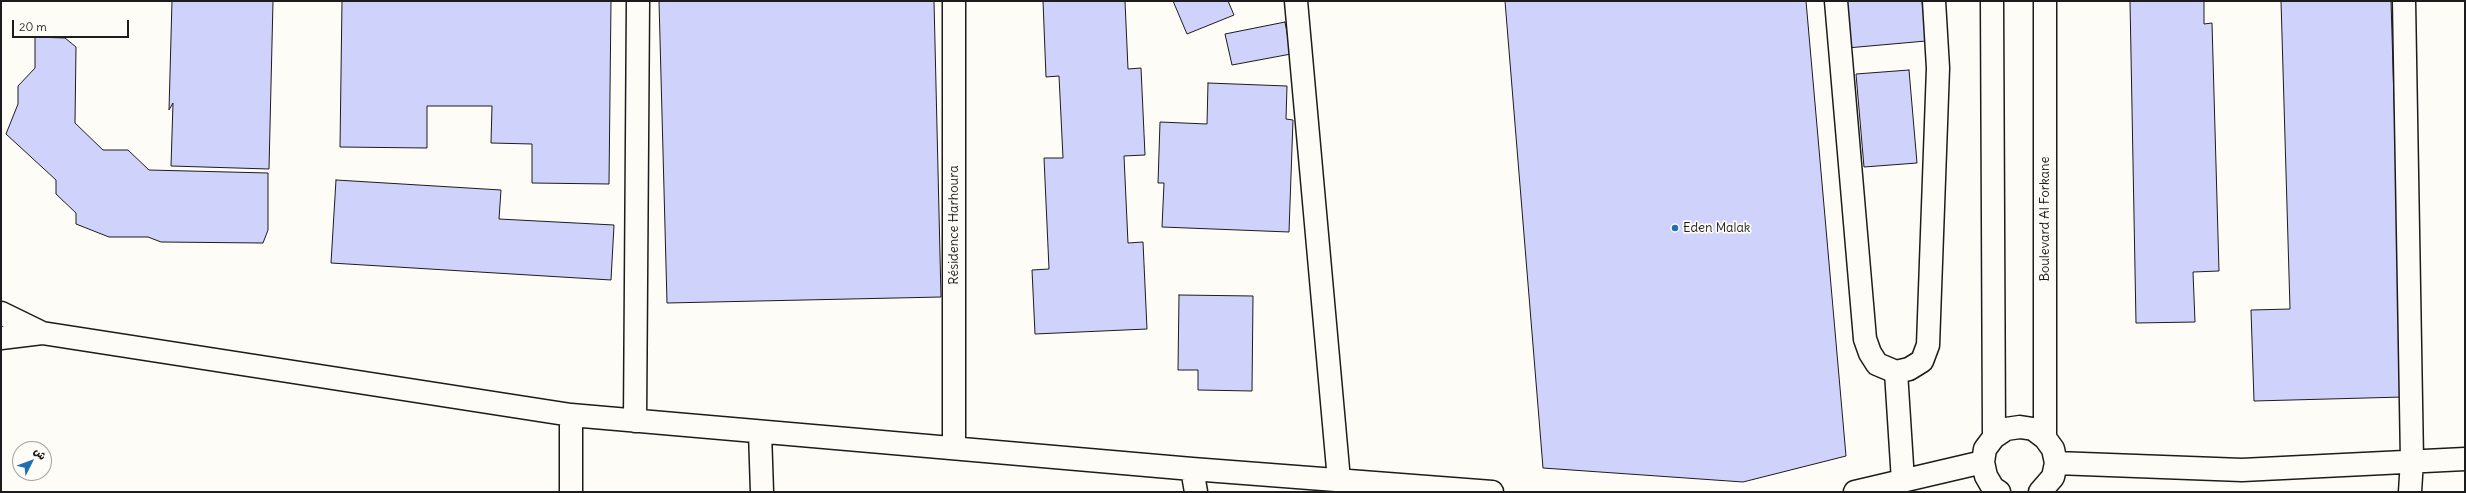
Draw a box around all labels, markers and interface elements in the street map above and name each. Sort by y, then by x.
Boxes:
scale bar [14,12,131,38]
text: 20 m [19,19,47,34]
street label: Boulevard Al Forkane [2037,156,2053,282]
street label: Résidence Harhoura [946,165,962,285]
place label: Eden Malak [1683,220,1750,236]
marker: Eden Malak [1670,223,1680,233]
north arrow [12,441,52,481]
text: ش [31,444,49,463]

